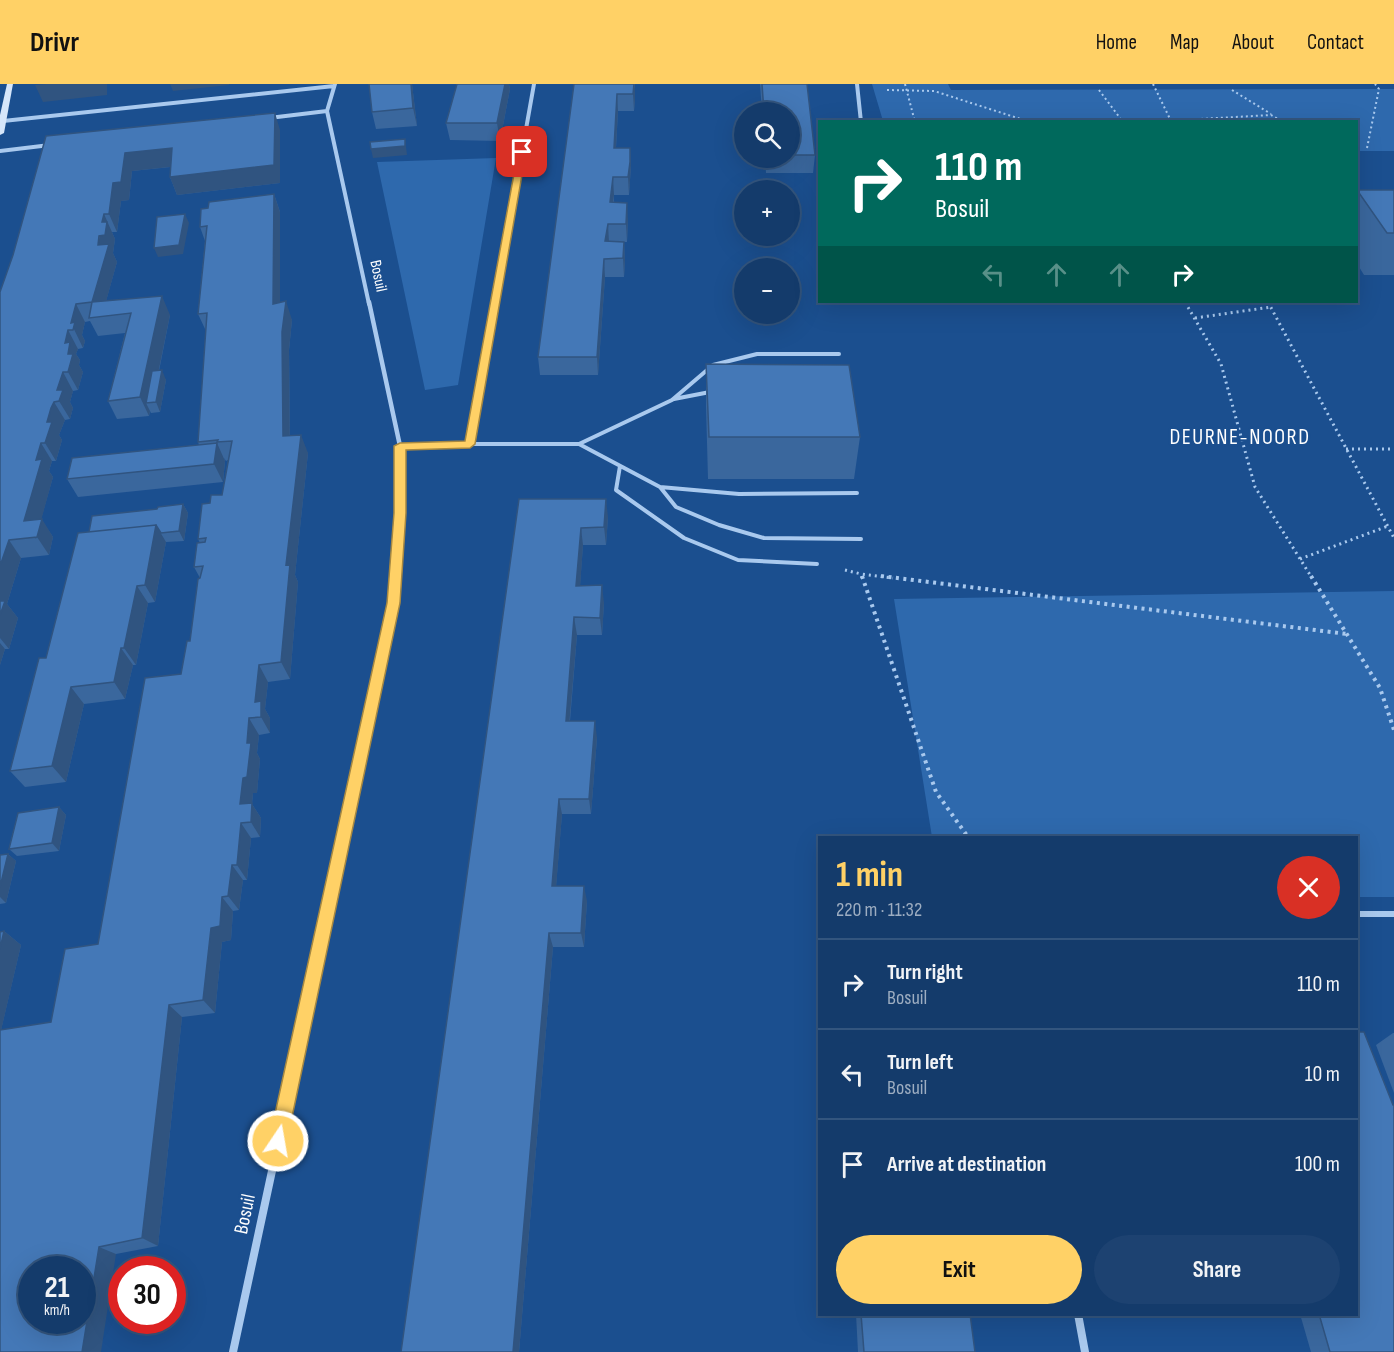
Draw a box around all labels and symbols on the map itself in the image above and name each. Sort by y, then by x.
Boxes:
pin [496,126,547,177]
street label: Bosuil [365,258,391,294]
district label: DEURNE-NOORD [1169,424,1311,451]
position arrow [246,1109,310,1173]
street label: Bosuil [229,1192,261,1236]
speed limit sign: 30 [108,1256,186,1334]

